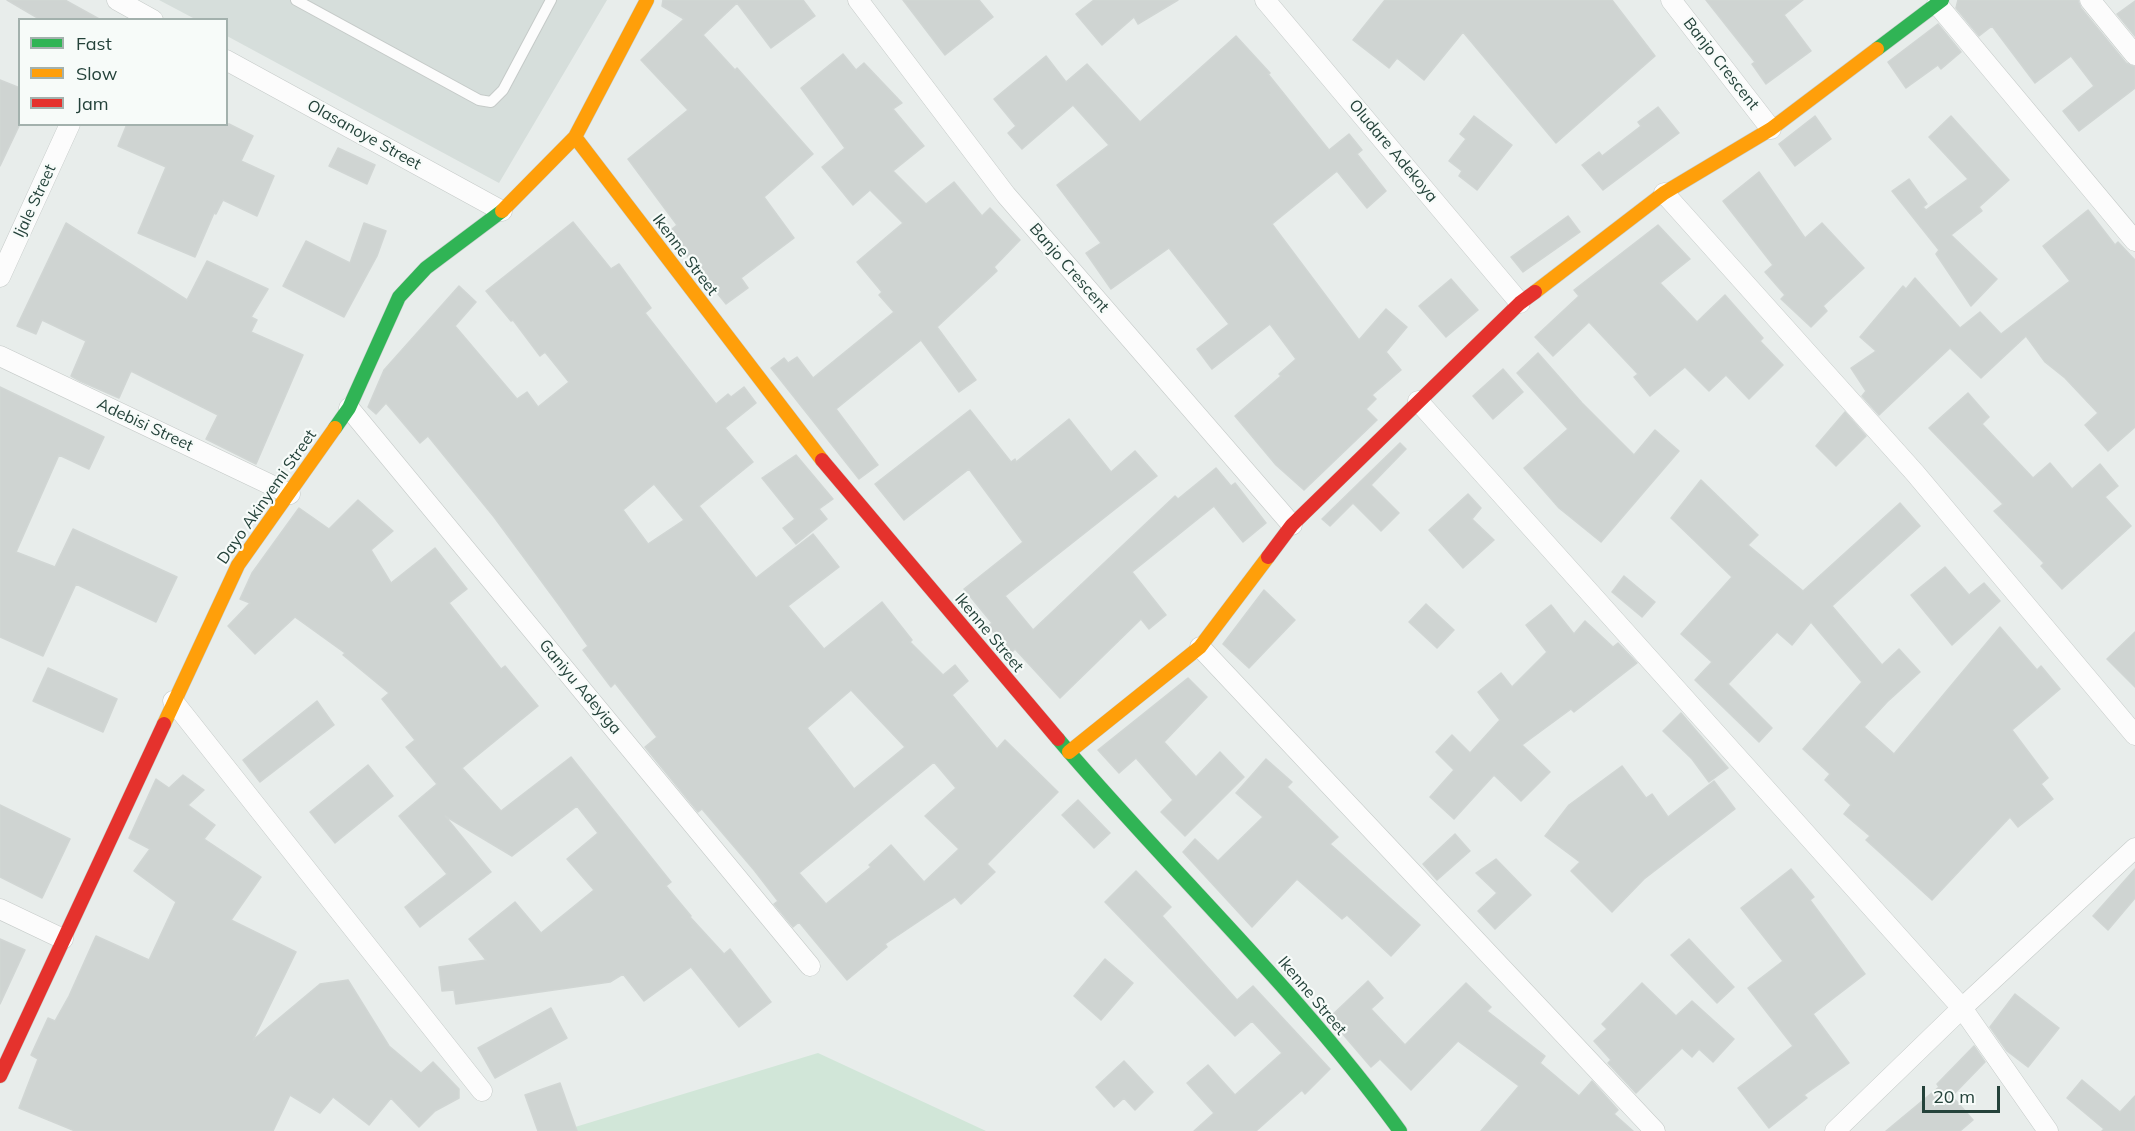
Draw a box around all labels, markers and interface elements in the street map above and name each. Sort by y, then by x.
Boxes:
street label: Banjo Crescent [1679,14,1763,114]
legend [18,18,228,126]
text: Fast [76,32,112,55]
text: Slow [76,62,117,85]
text: Jam [76,92,109,115]
street label: Olasanoye Street [304,96,424,174]
street label: Oludare Adekoya [1344,96,1442,206]
street label: Ijale Street [10,161,60,241]
street label: Ikenne Street [648,211,722,299]
street label: Banjo Crescent [1025,220,1113,316]
street label: Adebisi Street [94,394,196,456]
street label: Dayo Akinyemi Street [213,426,321,568]
street label: Ikenne Street [951,590,1027,676]
street label: Ganiyu Adeyiga [535,636,625,738]
street label: Ikenne Street [1274,953,1350,1039]
scale bar [1925,1074,2003,1112]
text: 20 m [1933,1085,1975,1108]

